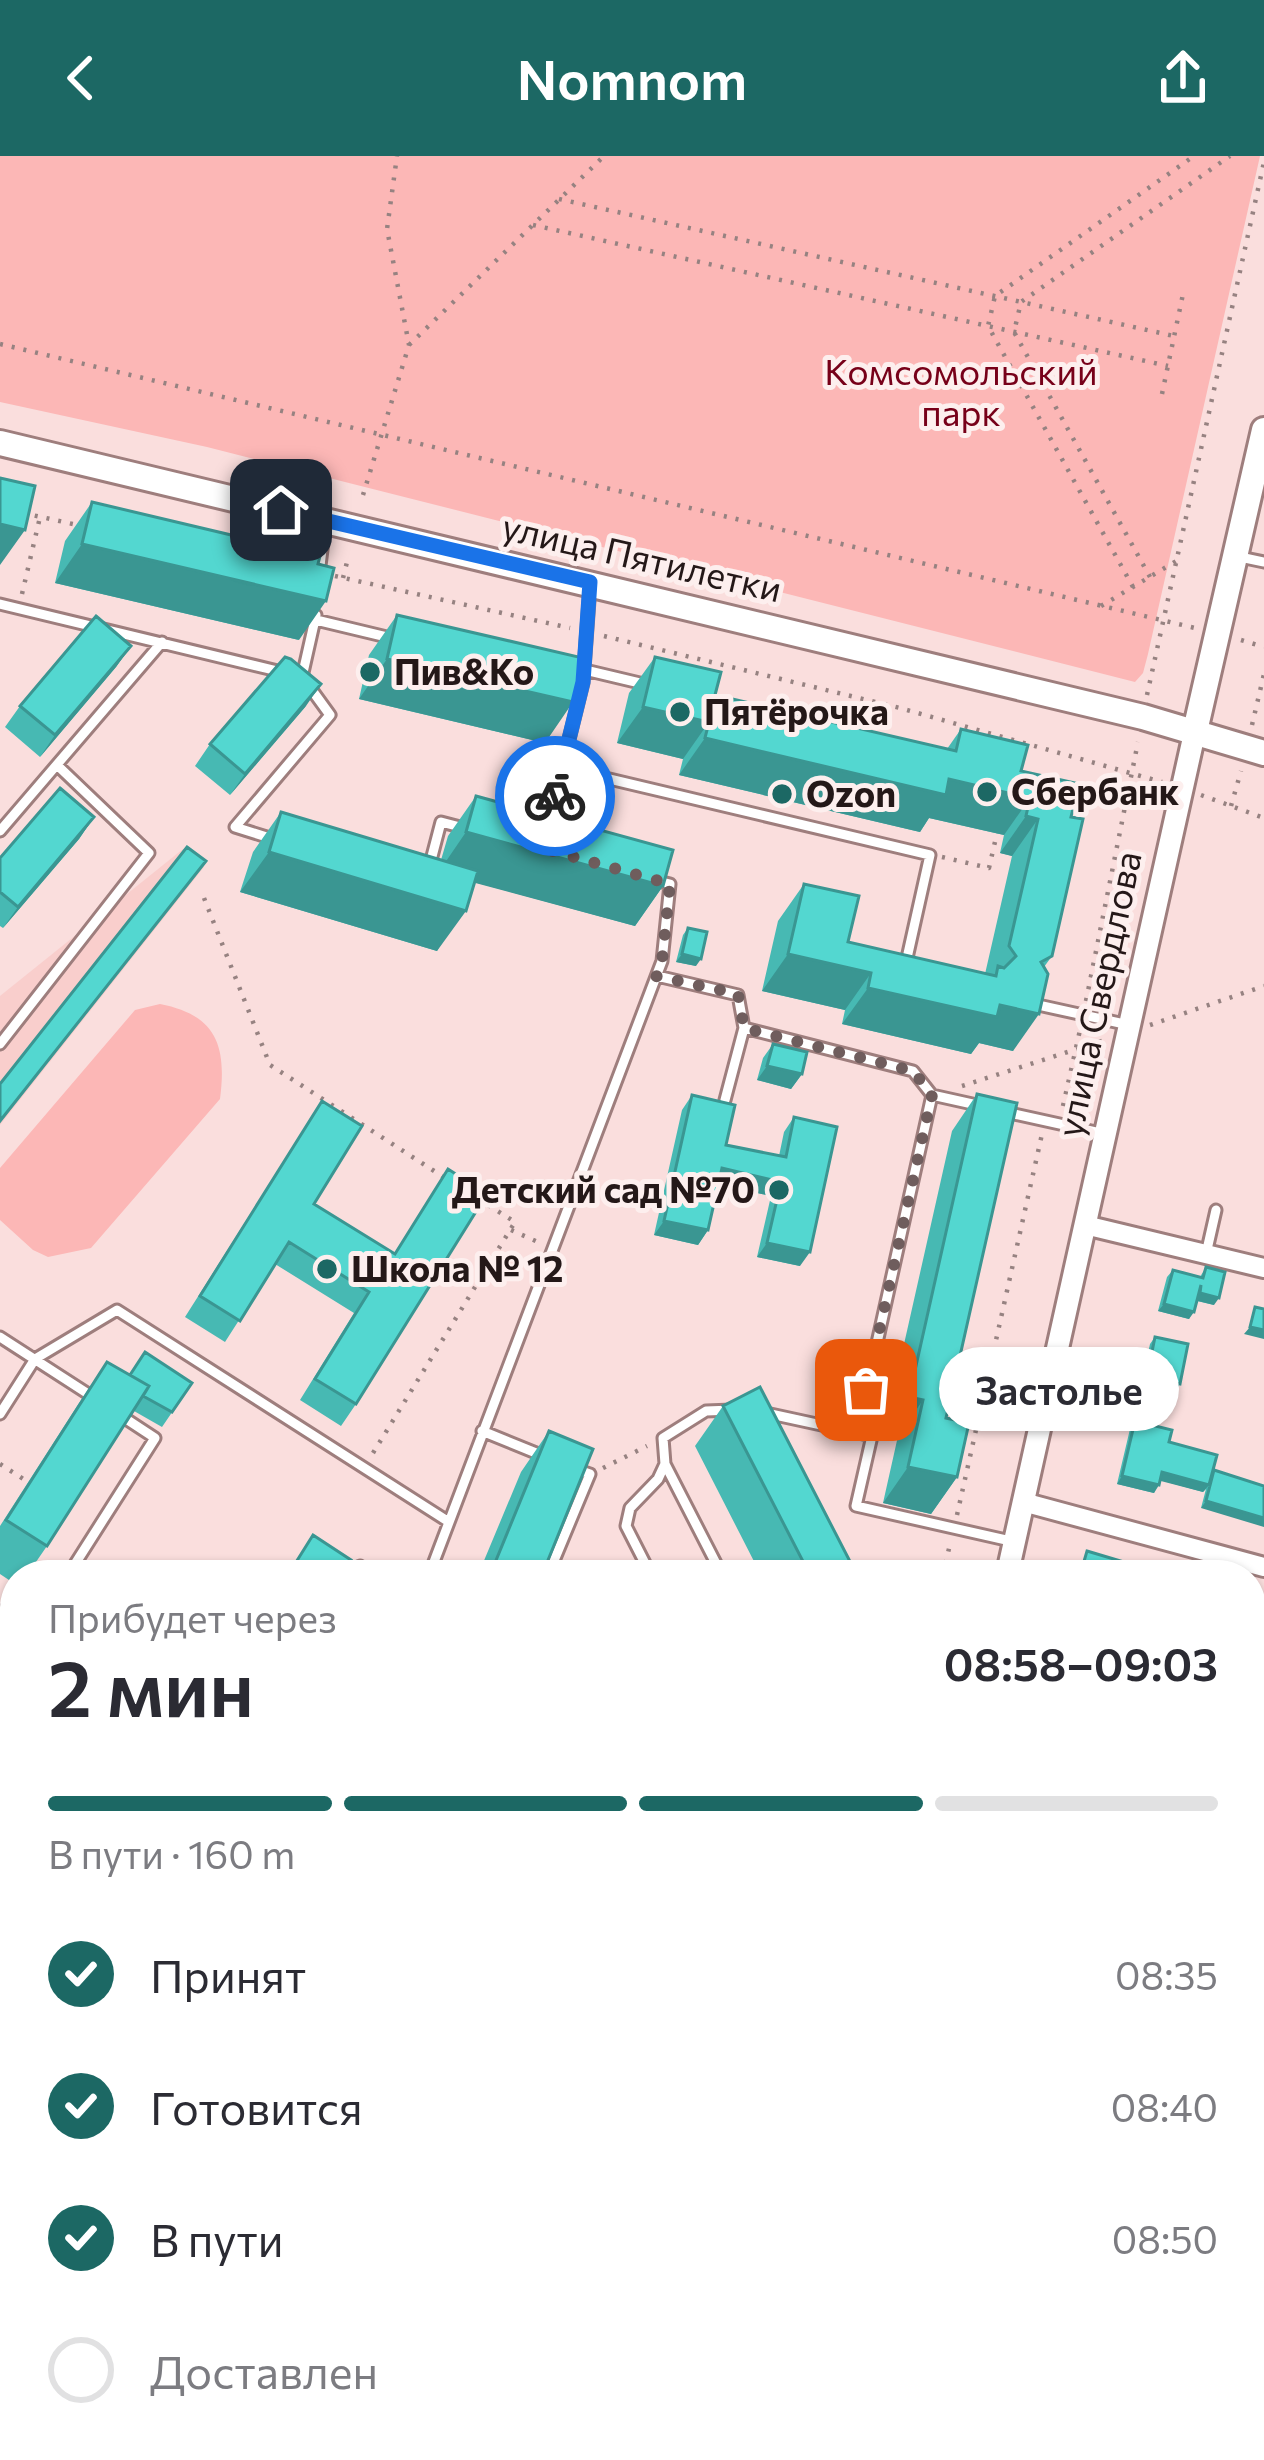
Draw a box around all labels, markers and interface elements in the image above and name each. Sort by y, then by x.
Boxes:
icon: back [48,45,114,111]
text: Nomnom [517,45,747,111]
icon: share [1150,45,1216,111]
park label: Комсомольский парк [824,348,1098,433]
pin [230,459,332,561]
icon: home [248,477,314,543]
street label: улица Пятилетки [498,503,786,610]
place label: Пив&Ко [394,648,534,692]
marker: Пив&Ко [357,659,383,685]
place label: Пятёрочка [704,688,889,732]
marker: Пятёрочка [667,699,693,725]
courier [495,736,615,856]
icon: bike [522,763,588,829]
place label: Сбербанк [1011,768,1180,812]
place label: Ozon [806,770,896,814]
marker: Сбербанк [974,779,1000,805]
marker: Ozon [769,781,795,807]
street label: улица Свердлова [1045,847,1149,1140]
place label: Детский сад №70 [452,1166,755,1210]
marker: Детский сад №70 [766,1177,792,1203]
place label: Школа № 12 [351,1245,563,1289]
marker: Школа № 12 [314,1256,340,1282]
pin [815,1339,917,1441]
callout: Застолье [938,1348,1178,1432]
icon: bag [833,1357,899,1423]
text: Застолье [975,1365,1143,1413]
text: Прибудет через [48,1593,337,1641]
text: 08:58–09:03 [944,1635,1218,1690]
text: 2 мин [48,1638,254,1733]
text: В пути · 160 m [48,1829,295,1877]
icon: check [48,1941,114,2007]
text: Принят [150,1947,306,2002]
text: 08:35 [1115,1950,1218,1998]
icon: check [48,2073,114,2139]
text: Готовится [150,2079,363,2134]
text: 08:40 [1111,2082,1218,2130]
icon: check [48,2205,114,2271]
text: В пути [150,2211,284,2266]
text: 08:50 [1112,2214,1218,2262]
text: Доставлен [150,2343,378,2398]

